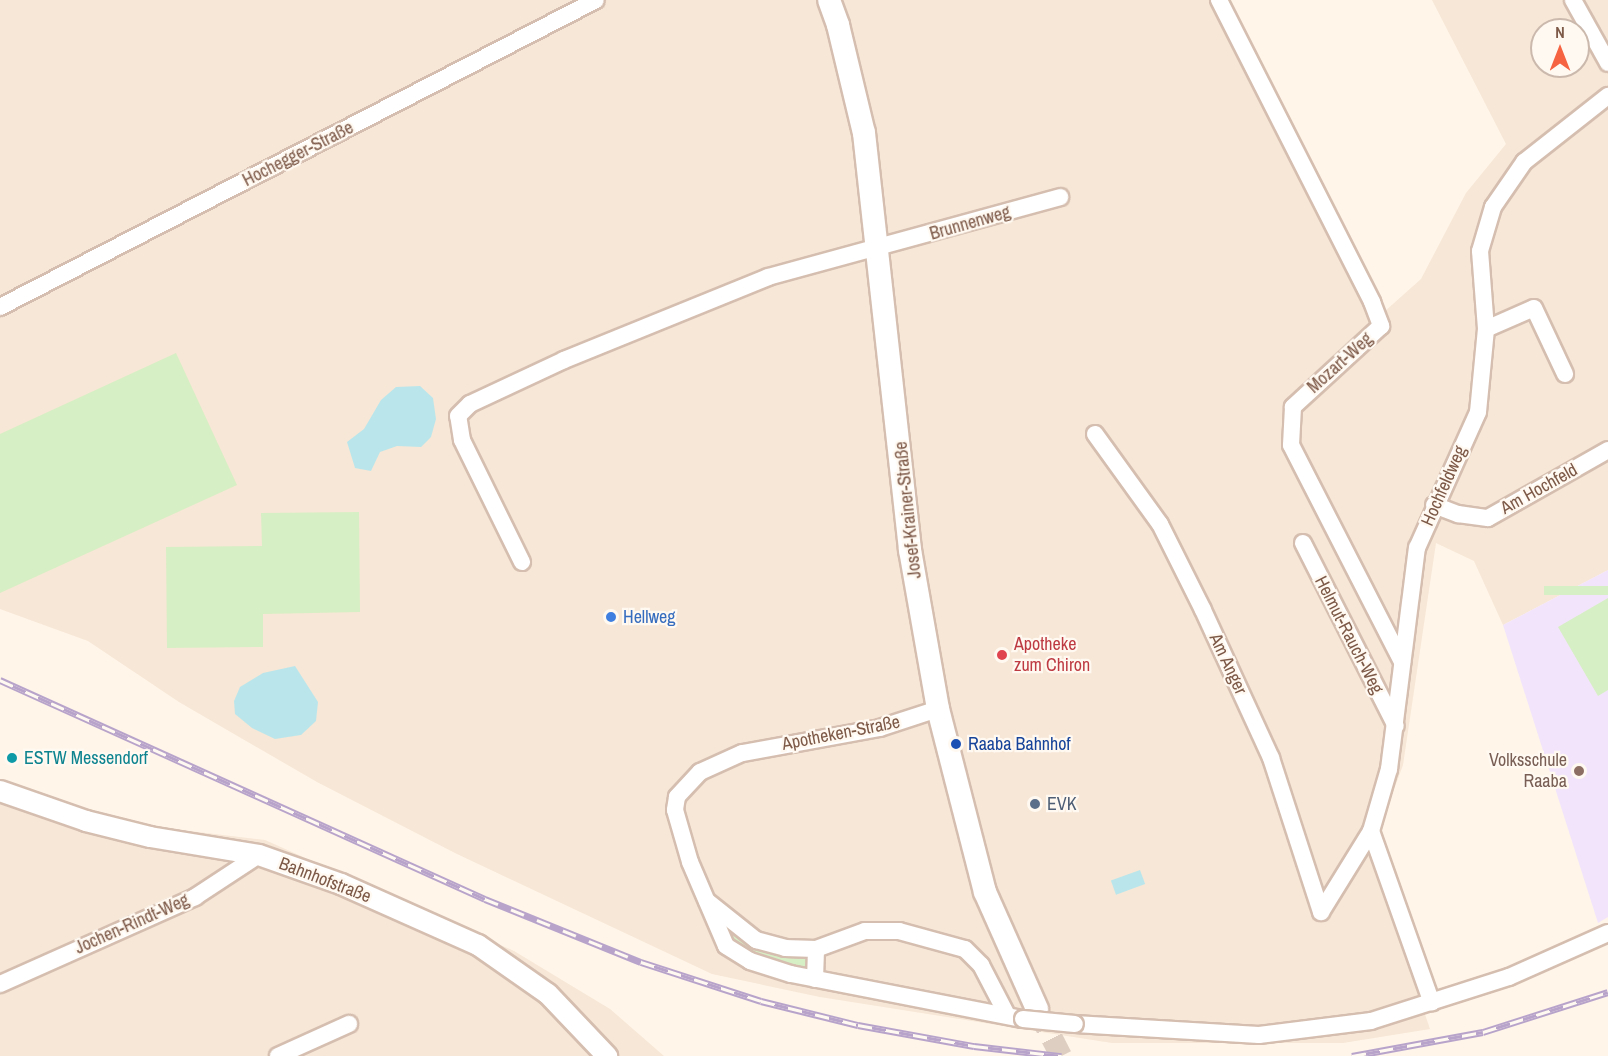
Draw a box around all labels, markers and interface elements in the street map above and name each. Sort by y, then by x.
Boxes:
north arrow [1530,18,1590,78]
text: N [1555,21,1565,43]
street label: Hochegger-Straße [239,117,357,191]
street label: Brunnenweg [927,201,1013,245]
street label: Mozart-Weg [1303,328,1377,398]
street label: Josef-Krainer-Straße [890,440,926,580]
street label: Hochfeldweg [1417,443,1471,529]
street label: Am Hochfeld [1497,459,1581,519]
street label: Helmut-Rauch-Weg [1310,572,1388,698]
place label: Hellweg [623,606,675,628]
marker: Hellweg [604,610,618,624]
street label: Am Anger [1204,630,1252,698]
place label: Apotheke zum Chiron [1014,634,1090,676]
marker: Apotheke zum Chiron [995,648,1009,662]
street label: Apotheken-Straße [780,711,902,755]
place label: Raaba Bahnhof [968,733,1071,755]
marker: Raaba Bahnhof [949,737,963,751]
place label: ESTW Messendorf [24,747,148,769]
place label: Volksschule Raaba [1489,750,1567,792]
marker: ESTW Messendorf [5,751,19,765]
marker: Volksschule Raaba [1572,764,1586,778]
place label: EVK [1047,793,1077,815]
marker: EVK [1028,797,1042,811]
street label: Bahnhofstraße [276,853,374,907]
street label: Jochen-Rindt-Weg [72,889,192,959]

